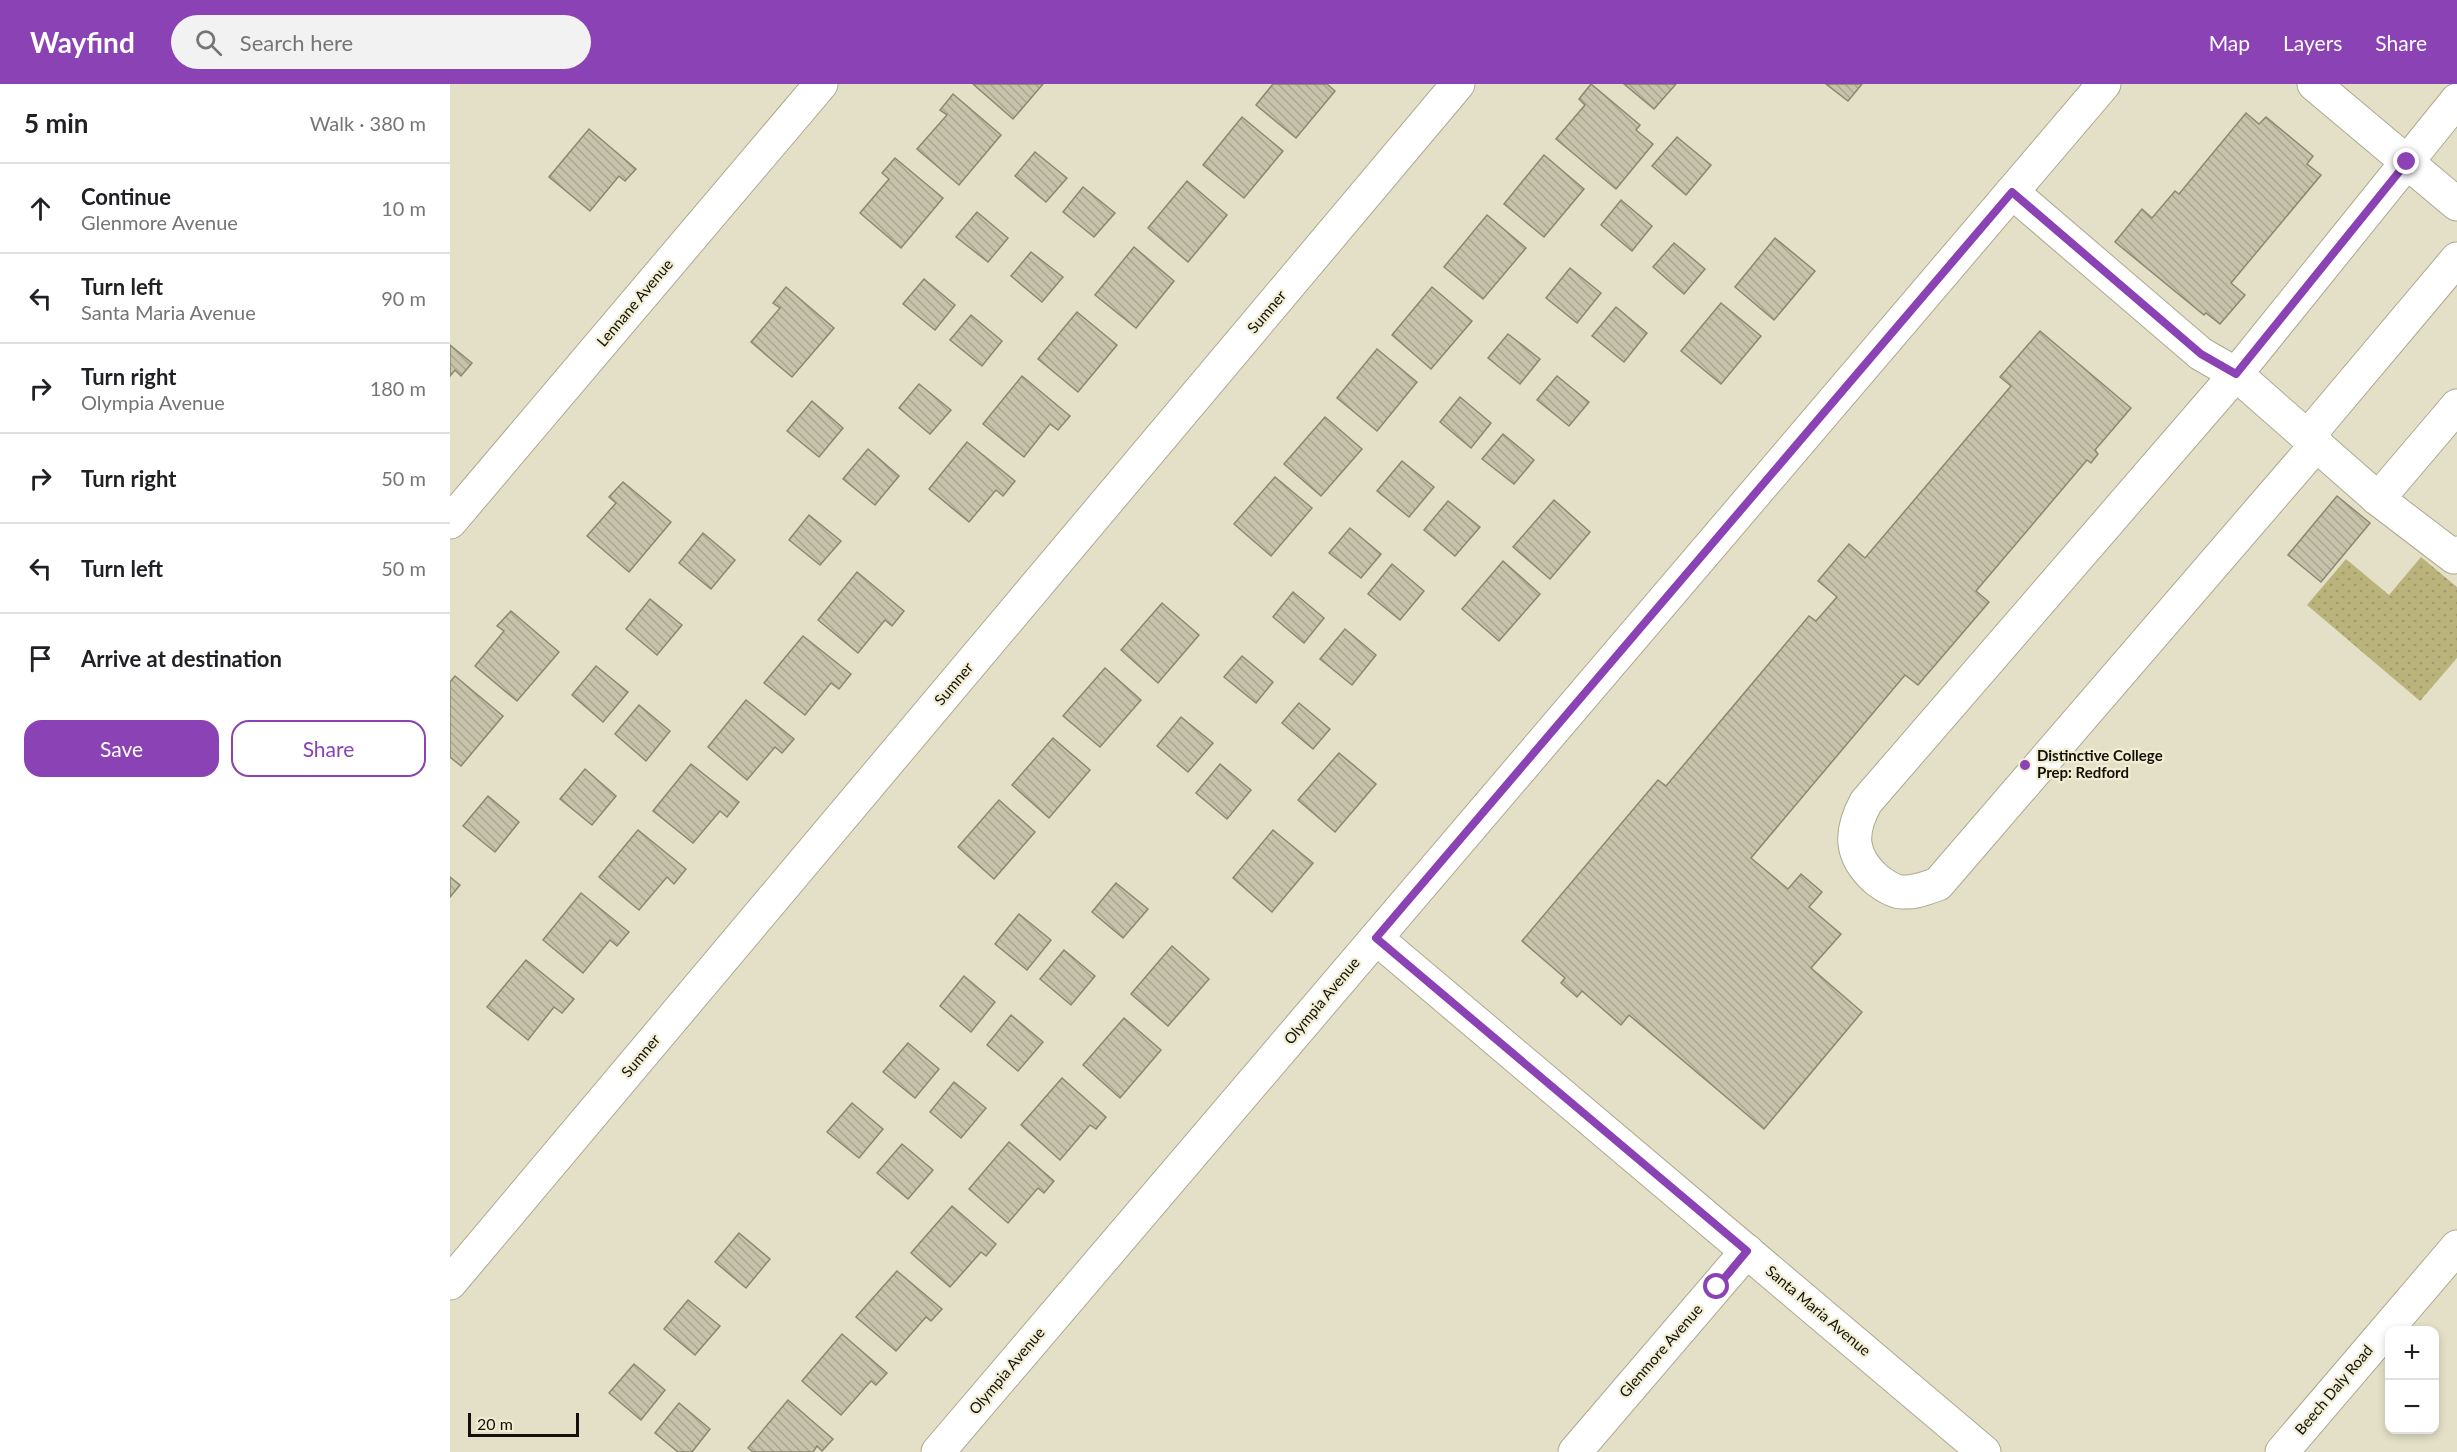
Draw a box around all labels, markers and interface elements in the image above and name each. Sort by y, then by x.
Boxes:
search box [171,15,591,69]
text: Wayfind [30,25,135,59]
icon: search [192,26,225,59]
text: Search here [240,29,353,56]
text: Map [2209,30,2250,55]
text: Layers [2283,30,2342,55]
text: Share [2375,30,2427,55]
text: 5 min [24,107,88,139]
text: Walk · 380 m [310,111,426,135]
route end [2393,148,2419,174]
text: Continue [81,183,171,210]
icon: ahead [24,192,57,225]
text: 10 m [381,196,426,220]
text: Glenmore Avenue [81,210,238,234]
street label: Lennane Avenue [592,255,676,350]
text: Turn left [81,273,163,300]
icon: left [24,282,57,315]
text: 90 m [381,286,426,310]
street label: Sumner [1243,286,1290,336]
text: Santa Maria Avenue [81,300,256,324]
text: Turn right [81,363,176,390]
icon: right [24,372,57,405]
text: 180 m [370,376,426,400]
text: Olympia Avenue [81,390,225,414]
icon: right [24,462,57,495]
text: Turn right [81,465,176,492]
text: 50 m [381,466,426,490]
icon: left [24,552,57,585]
text: Turn left [81,555,163,582]
text: 50 m [381,556,426,580]
icon: arrive [24,642,57,675]
text: Arrive at destination [81,645,282,672]
street label: Sumner [930,658,977,708]
button: Save [24,720,219,777]
button: Share [231,720,426,777]
place label: Distinctive College Prep: Redford [2037,746,2163,781]
marker: Distinctive College Prep: Redford [2018,758,2032,772]
street label: Olympia Avenue [1280,953,1363,1047]
street label: Sumner [617,1030,664,1080]
street label: Santa Maria Avenue [1763,1261,1875,1359]
route start [1703,1273,1729,1299]
street label: Glenmore Avenue [1615,1300,1706,1401]
street label: Olympia Avenue [965,1323,1048,1417]
map controls [2385,1326,2439,1434]
button: + [2385,1326,2439,1380]
street label: Beech Daly Road [2291,1341,2376,1438]
button: − [2385,1380,2439,1434]
scale bar [468,1410,579,1438]
text: 20 m [477,1414,513,1433]

